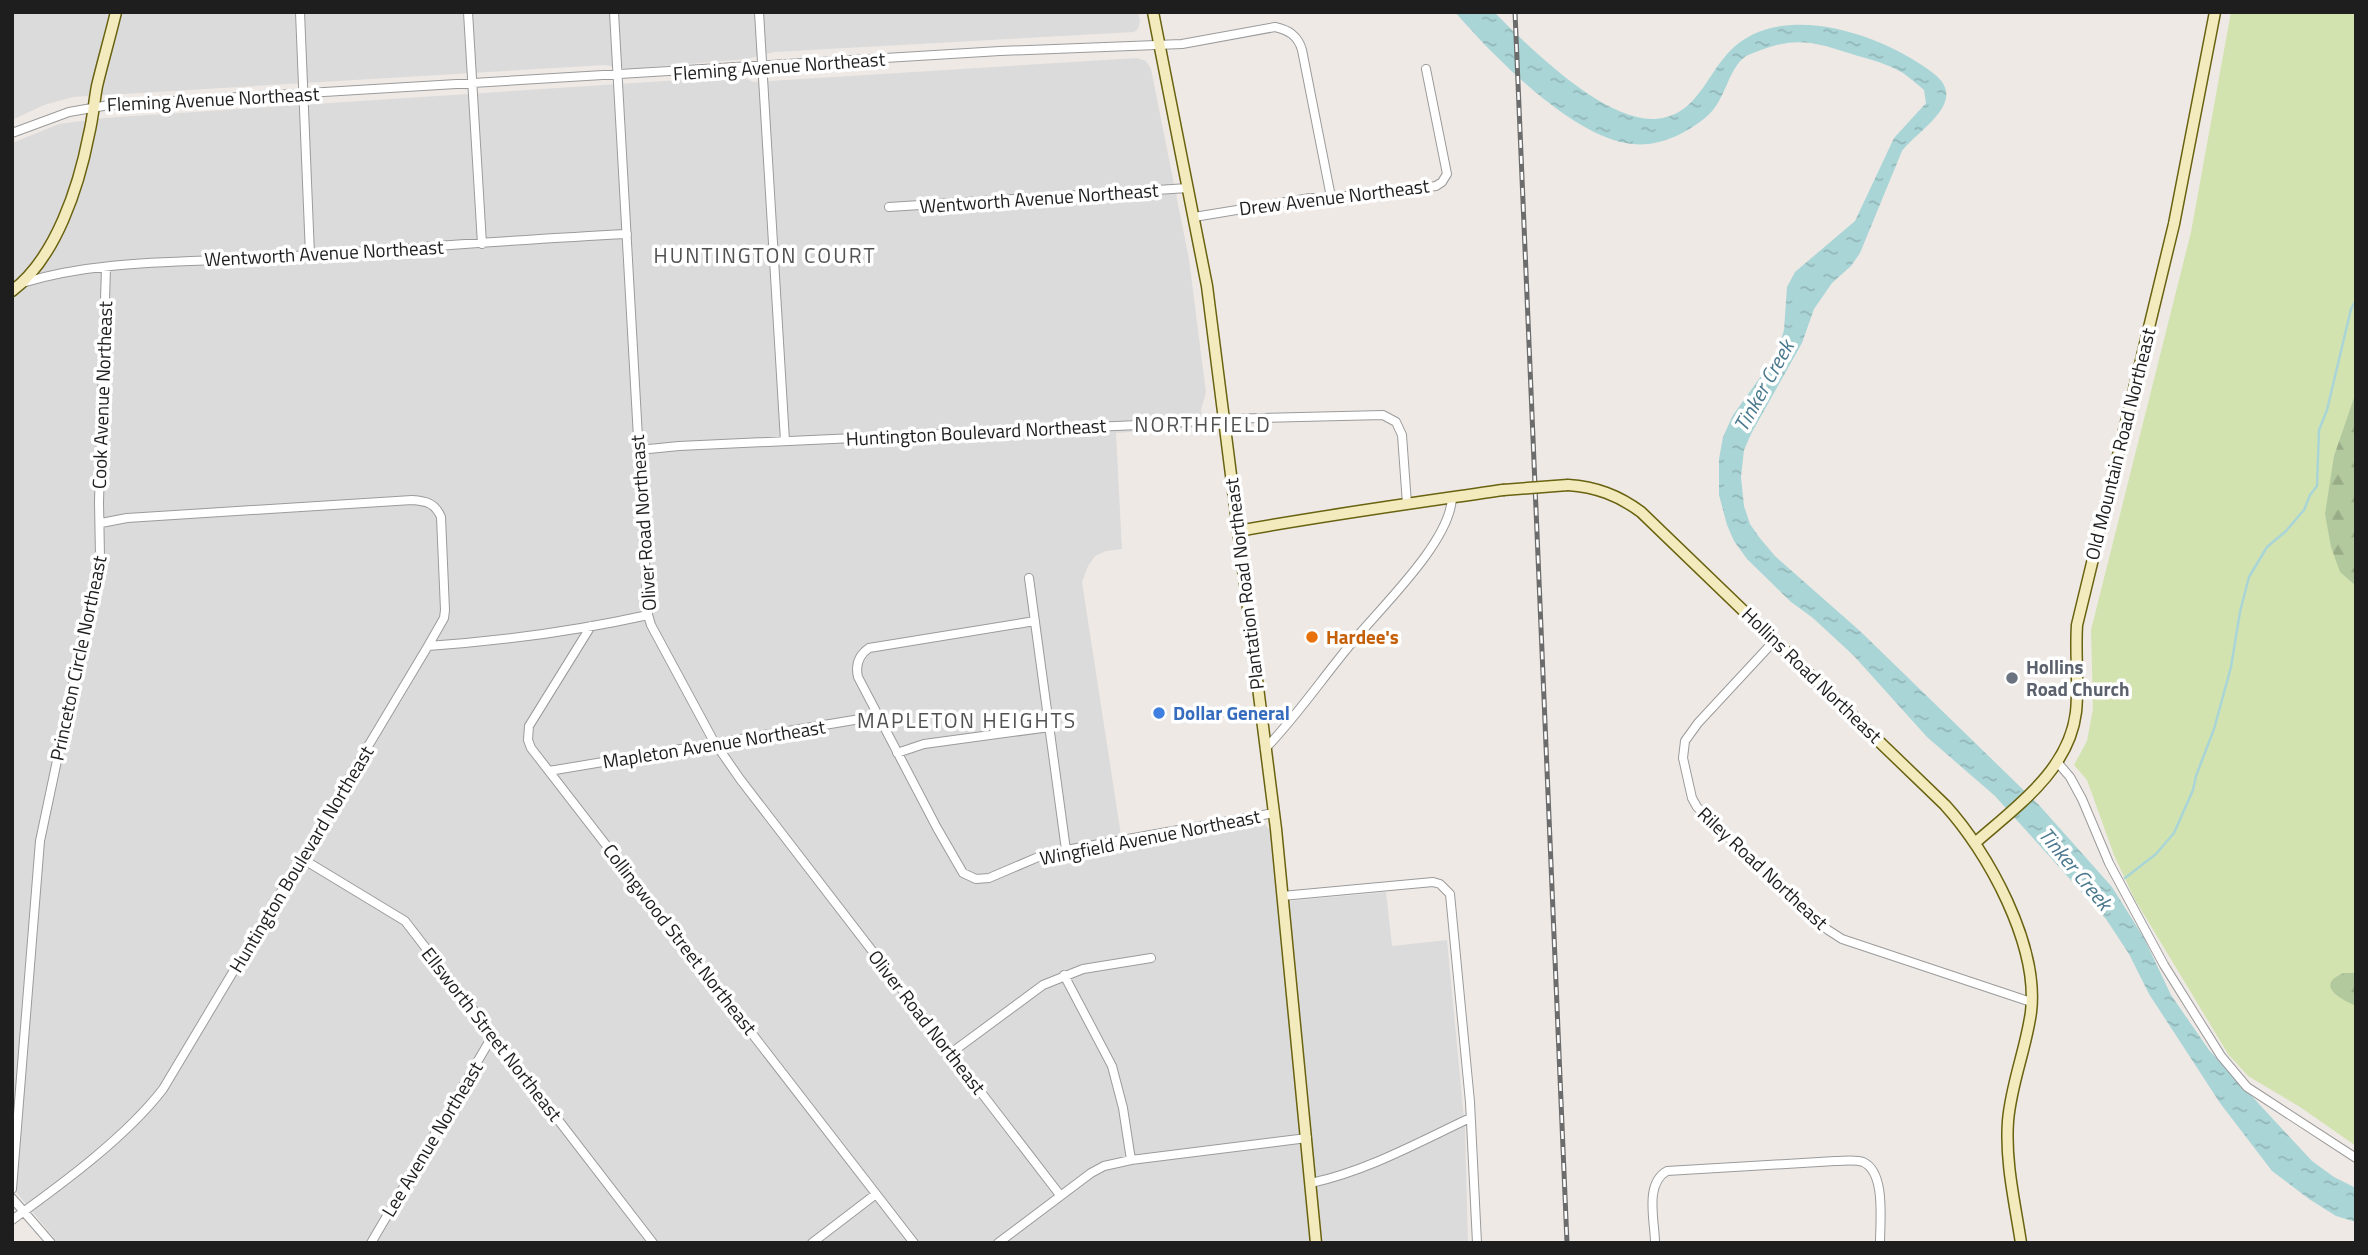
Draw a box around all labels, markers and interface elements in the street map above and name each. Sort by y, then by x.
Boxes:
street label: Fleming Avenue Northeast [672,44,886,87]
street label: Fleming Avenue Northeast [106,78,320,119]
street label: Drew Avenue Northeast [1237,170,1431,223]
street label: Wentworth Avenue Northeast [919,175,1160,220]
street label: Wentworth Avenue Northeast [204,232,445,273]
district label: HUNTINGTON COURT [654,239,876,271]
street label: Cook Avenue Northeast [84,300,119,489]
street label: Old Mountain Road Northeast [2077,324,2162,563]
water label: Tinker Creek [1725,332,1803,437]
district label: NORTHFIELD [1134,408,1272,440]
street label: Huntington Boulevard Northeast [845,410,1107,453]
street label: Oliver Road Northeast [622,434,663,612]
street label: Plantation Road Northeast [1216,476,1271,691]
street label: Princeton Circle Northeast [42,552,114,763]
street label: Hollins Road Northeast [1736,600,1889,750]
place label: Hardee's [1326,622,1399,651]
marker: Hardee's [1304,629,1320,645]
place label: Hollins Road Church [2026,652,2129,703]
marker: Hollins Road Church [2004,670,2020,686]
place label: Dollar General [1173,698,1290,727]
district label: MAPLETON HEIGHTS [857,704,1077,736]
marker: Dollar General [1151,705,1167,721]
street label: Mapleton Avenue Northeast [601,712,828,775]
street label: Huntington Boulevard Northeast [221,739,380,978]
street label: Riley Road Northeast [1692,799,1835,936]
street label: Wingfield Avenue Northeast [1037,801,1263,872]
water label: Tinker Creek [2031,820,2122,919]
street label: Collingwood Street Northeast [596,837,765,1041]
street label: Ellsworth Street Northeast [415,940,570,1127]
street label: Oliver Road Northeast [862,943,993,1100]
street label: Lee Avenue Northeast [374,1055,490,1222]

